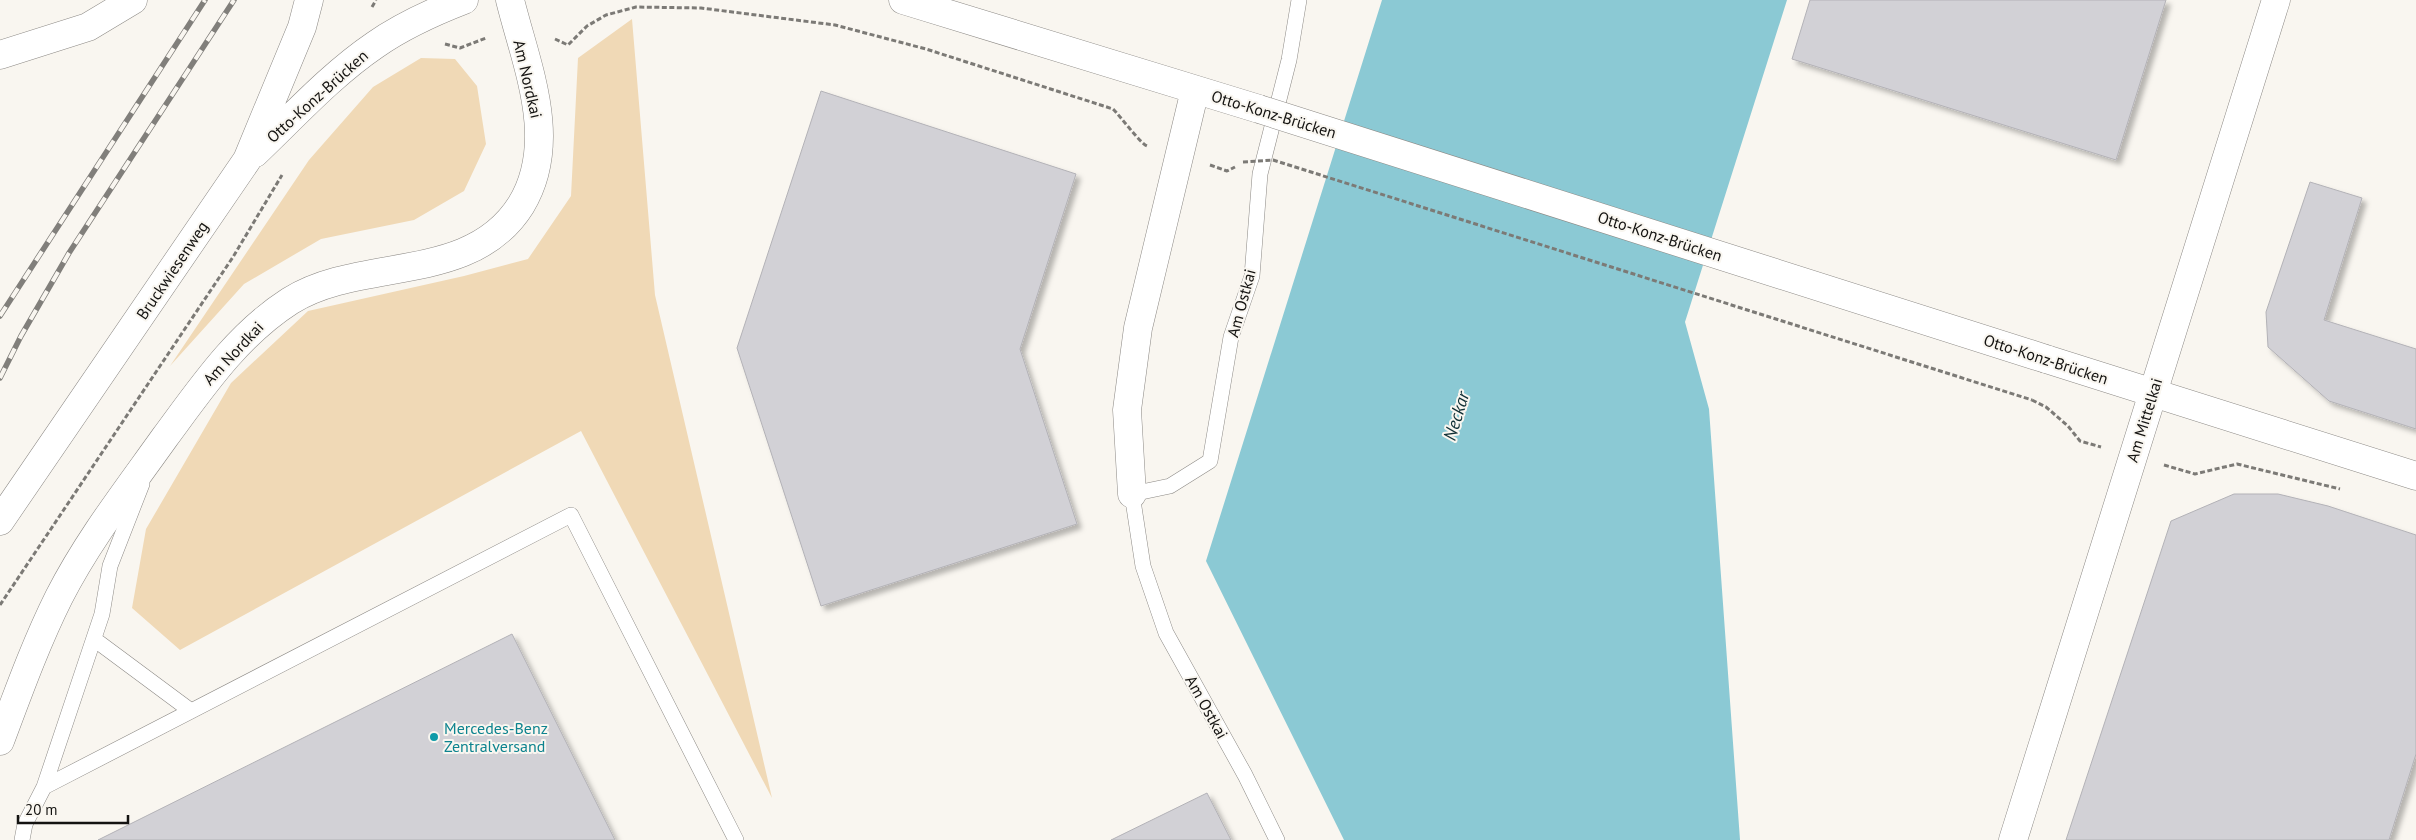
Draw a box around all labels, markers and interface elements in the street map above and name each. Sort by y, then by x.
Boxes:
street label: Am Nordkai [509,38,547,120]
street label: Otto-Konz-Brücken [262,45,372,147]
street label: Otto-Konz-Brücken [1209,86,1339,142]
street label: Otto-Konz-Brücken [1595,206,1725,266]
street label: Bruckwiesenweg [132,217,212,323]
street label: Am Ostkai [1222,267,1260,339]
street label: Am Nordkai [198,317,268,389]
street label: Otto-Konz-Brücken [1981,329,2111,389]
street label: Am Mittelkai [2122,376,2166,464]
water label: Neckar [1438,388,1475,443]
street label: Am Ostkai [1181,672,1233,742]
place label: Mercedes-Benz Zentralversand [444,718,548,756]
marker: Mercedes-Benz Zentralversand [428,731,440,743]
scale bar [18,792,128,824]
text: 20 m [25,800,58,819]

